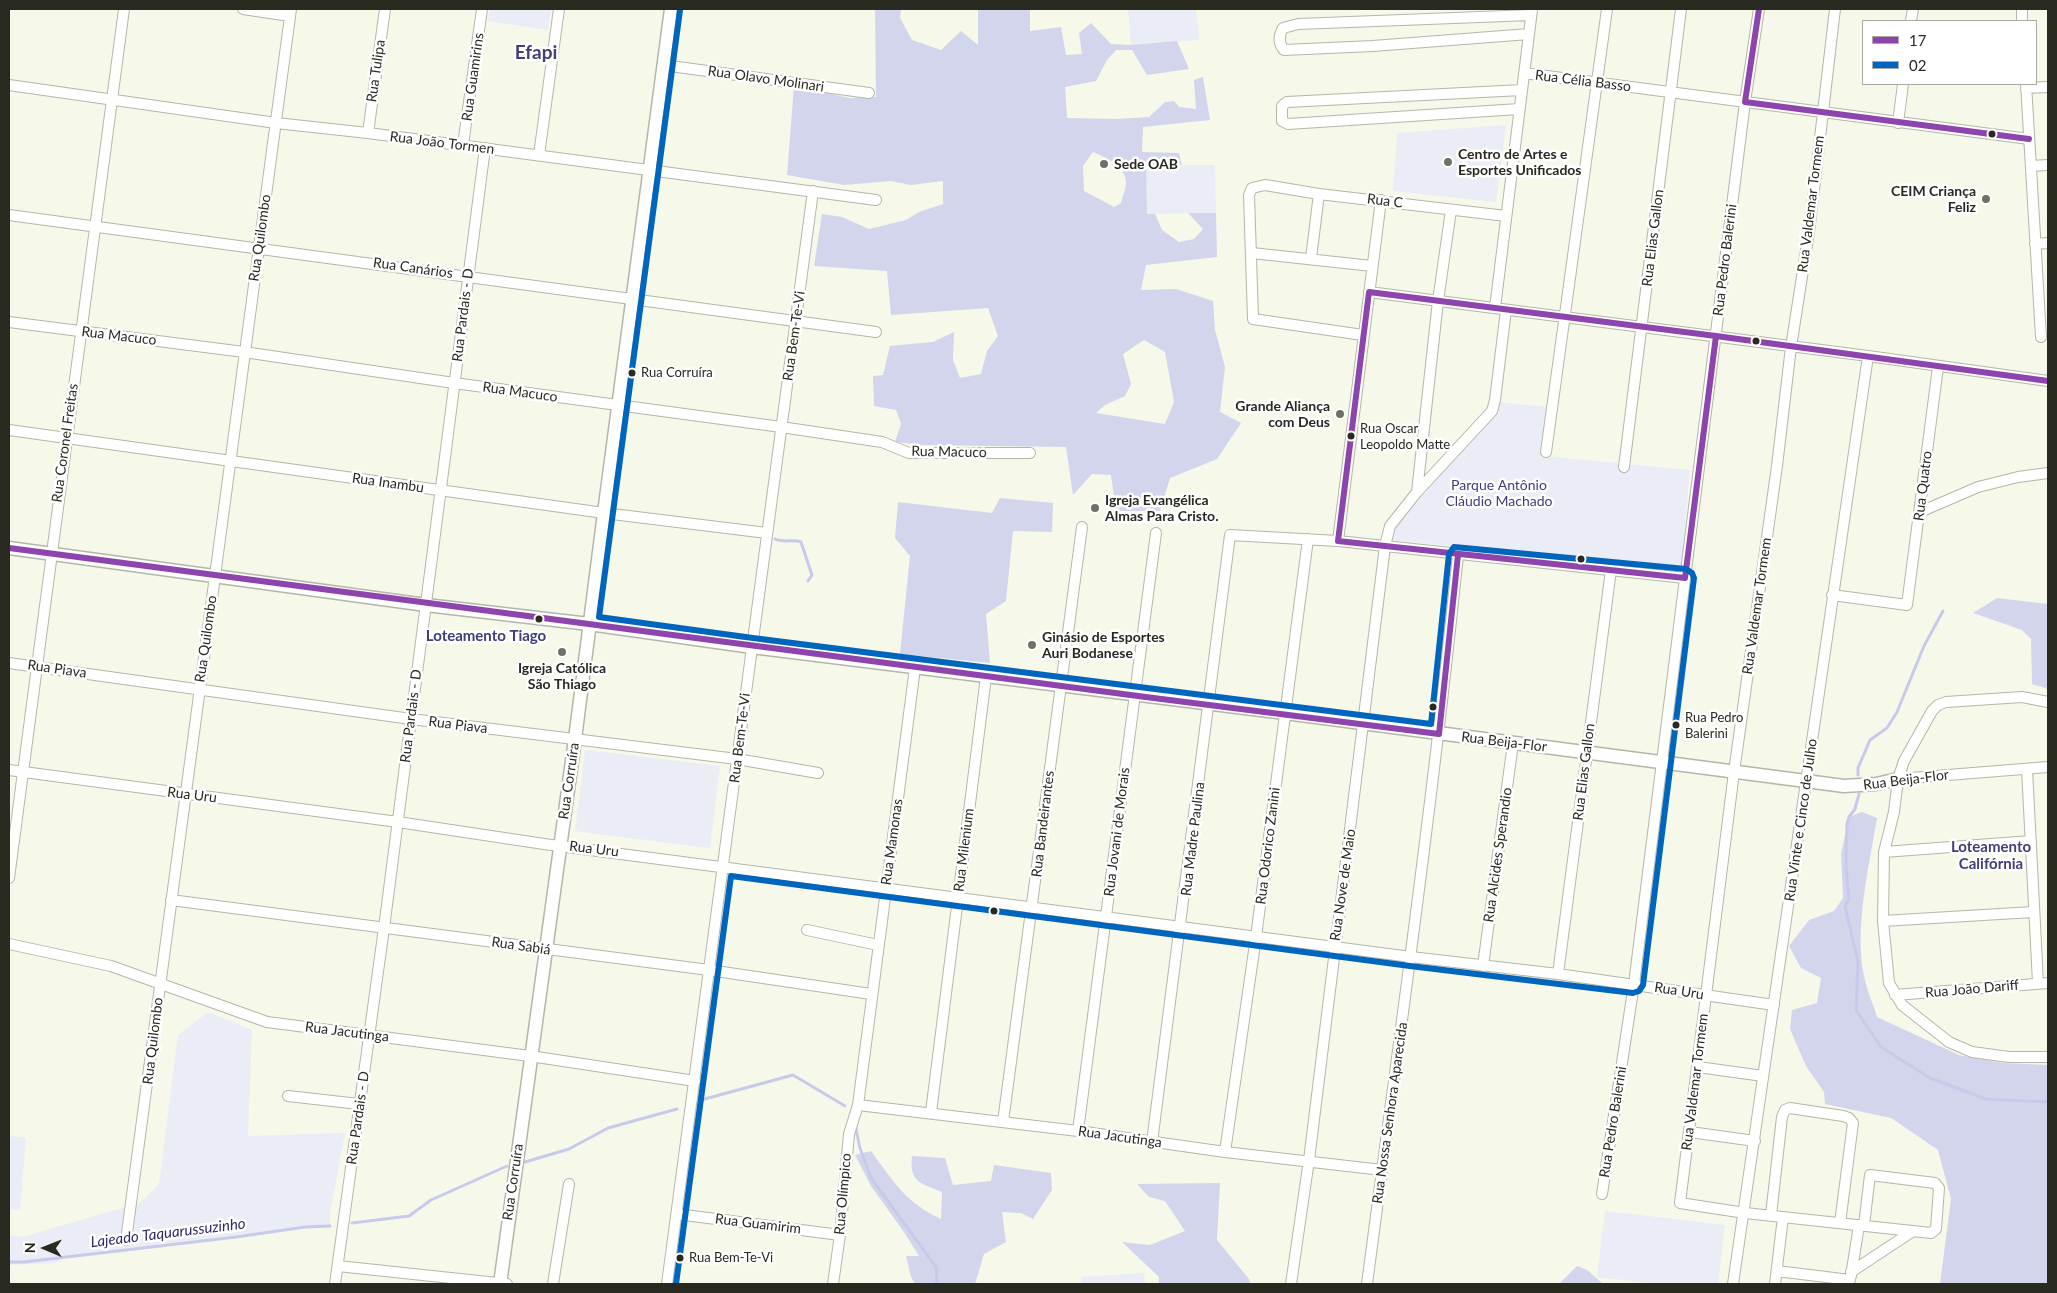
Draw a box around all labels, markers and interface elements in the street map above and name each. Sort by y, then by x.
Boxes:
legend [1862,20,2037,85]
text: 17 [1909,31,1926,49]
street label: Rua Guamirins [458,32,488,122]
street label: Rua Tulipa [363,39,389,103]
district label: Efapi [515,42,557,64]
text: 02 [1909,56,1926,74]
street label: Rua Olavo Molinari [707,63,825,95]
street label: Rua Célia Basso [1534,67,1632,95]
street label: Rua João Tormen [389,128,495,158]
unlabelled marker [1987,129,1997,139]
street label: Rua Valdemar Tormem [1794,135,1828,273]
place label: Centro de Artes e Esportes Unificados [1458,146,1582,178]
place label: Sede OAB [1114,156,1178,172]
marker: Centro de Artes e Esportes Unificados [1442,156,1454,168]
marker: Sede OAB [1098,158,1110,170]
place label: CEIM Criança Feliz [1891,183,1976,216]
street label: Rua Elias Gallon [1639,189,1667,287]
street label: Rua C [1366,190,1404,212]
street label: Rua Quilombo [246,193,274,283]
marker: CEIM Criança Feliz [1980,193,1992,205]
street label: Rua Pedro Balerini [1710,203,1740,317]
street label: Rua Canários [372,254,454,282]
street label: Rua Pardais - D [449,267,477,363]
street label: Rua Bem-Te-Vi [779,290,809,382]
street label: Rua Macuco [80,323,158,349]
unlabelled marker [1751,336,1761,346]
place label: Rua Corruíra [641,365,713,381]
marker: Rua Corruíra [627,368,637,378]
street label: Rua Macuco [481,378,559,406]
street label: Rua Coronel Freitas [48,383,82,503]
place label: Grande Aliança com Deus [1235,398,1330,431]
marker: Grande Aliança com Deus [1334,408,1346,420]
place label: Rua Oscar Leopoldo Matte [1360,421,1450,452]
marker: Rua Oscar Leopoldo Matte [1346,431,1356,441]
street label: Rua Macuco [911,443,987,461]
street label: Rua Quatro [1910,450,1936,522]
street label: Rua Inambu [351,470,425,496]
park label: Parque Antônio Cláudio Machado [1445,477,1553,510]
place label: Igreja Evangélica Almas Para Cristo. [1105,492,1218,524]
marker: Igreja Evangélica Almas Para Cristo. [1089,502,1101,514]
street label: Rua Valdemar Tormem [1739,537,1775,675]
unlabelled marker [1576,554,1586,564]
street label: Rua Quilombo [192,594,220,684]
unlabelled marker [534,614,544,624]
district label: Loteamento Tiago [426,627,546,645]
place label: Ginásio de Esportes Auri Bodanese [1042,629,1165,662]
marker: Ginásio de Esportes Auri Bodanese [1026,639,1038,651]
marker: Igreja Católica São Thiago [556,646,568,658]
street label: Rua Piava [26,657,88,681]
place label: Igreja Católica São Thiago [518,660,606,692]
street label: Rua Pardais - D [397,668,425,764]
street label: Rua Bem-Te-Vi [726,692,754,784]
unlabelled marker [1428,702,1438,712]
place label: Rua Pedro Balerini [1685,710,1743,741]
street label: Rua Piava [428,713,488,737]
marker: Rua Pedro Balerini [1671,720,1681,730]
street label: Rua Elias Gallon [1570,723,1598,821]
street label: Rua Beija-Flor [1460,728,1548,756]
street label: Rua Vinte e Cinco de Julho [1781,737,1821,903]
street label: Rua Corruíra [555,742,583,820]
street label: Rua Beija-Flor [1862,766,1950,794]
street label: Rua Jovani de Morais [1101,767,1133,897]
street label: Rua Bandeirantes [1028,770,1058,878]
street label: Rua Madre Paulina [1178,781,1208,897]
street label: Rua Uru [166,784,218,806]
street label: Rua Odorico Zanini [1252,786,1284,906]
street label: Rua Alcides Sperandio [1480,786,1516,924]
street label: Rua Mamonas [878,798,906,886]
street label: Rua Milenium [951,807,977,893]
street label: Rua Nove de Maio [1327,828,1359,942]
street label: Rua Uru [568,838,620,860]
district label: Loteamento Califórnia [1951,838,2031,873]
unlabelled marker [989,906,999,916]
street label: Rua Sabiá [490,934,552,958]
street label: Rua João Dariff [1924,977,2020,1001]
street label: Rua Uru [1653,979,1705,1003]
street label: Rua Quilombo [139,996,167,1086]
street label: Rua Valdemar Tormem [1678,1013,1712,1151]
street label: Rua Jacutinga [304,1019,390,1045]
street label: Rua Nossa Senhora Aparecida [1369,1021,1411,1205]
street label: Rua Pedro Balerini [1596,1065,1630,1179]
street label: Rua Pardais - D [343,1070,373,1166]
street label: Rua Jacutinga [1077,1123,1163,1151]
street label: Rua Corruíra [499,1143,527,1221]
street label: Rua Olímpico [831,1153,855,1235]
street label: Rua Guamirim [714,1210,802,1238]
water label: Lajeado Taquarussuzinho [89,1215,247,1251]
north arrow [20,1223,70,1273]
text: N [21,1242,38,1253]
place label: Rua Bem-Te-Vi [689,1250,773,1266]
marker: Rua Bem-Te-Vi [675,1253,685,1263]

